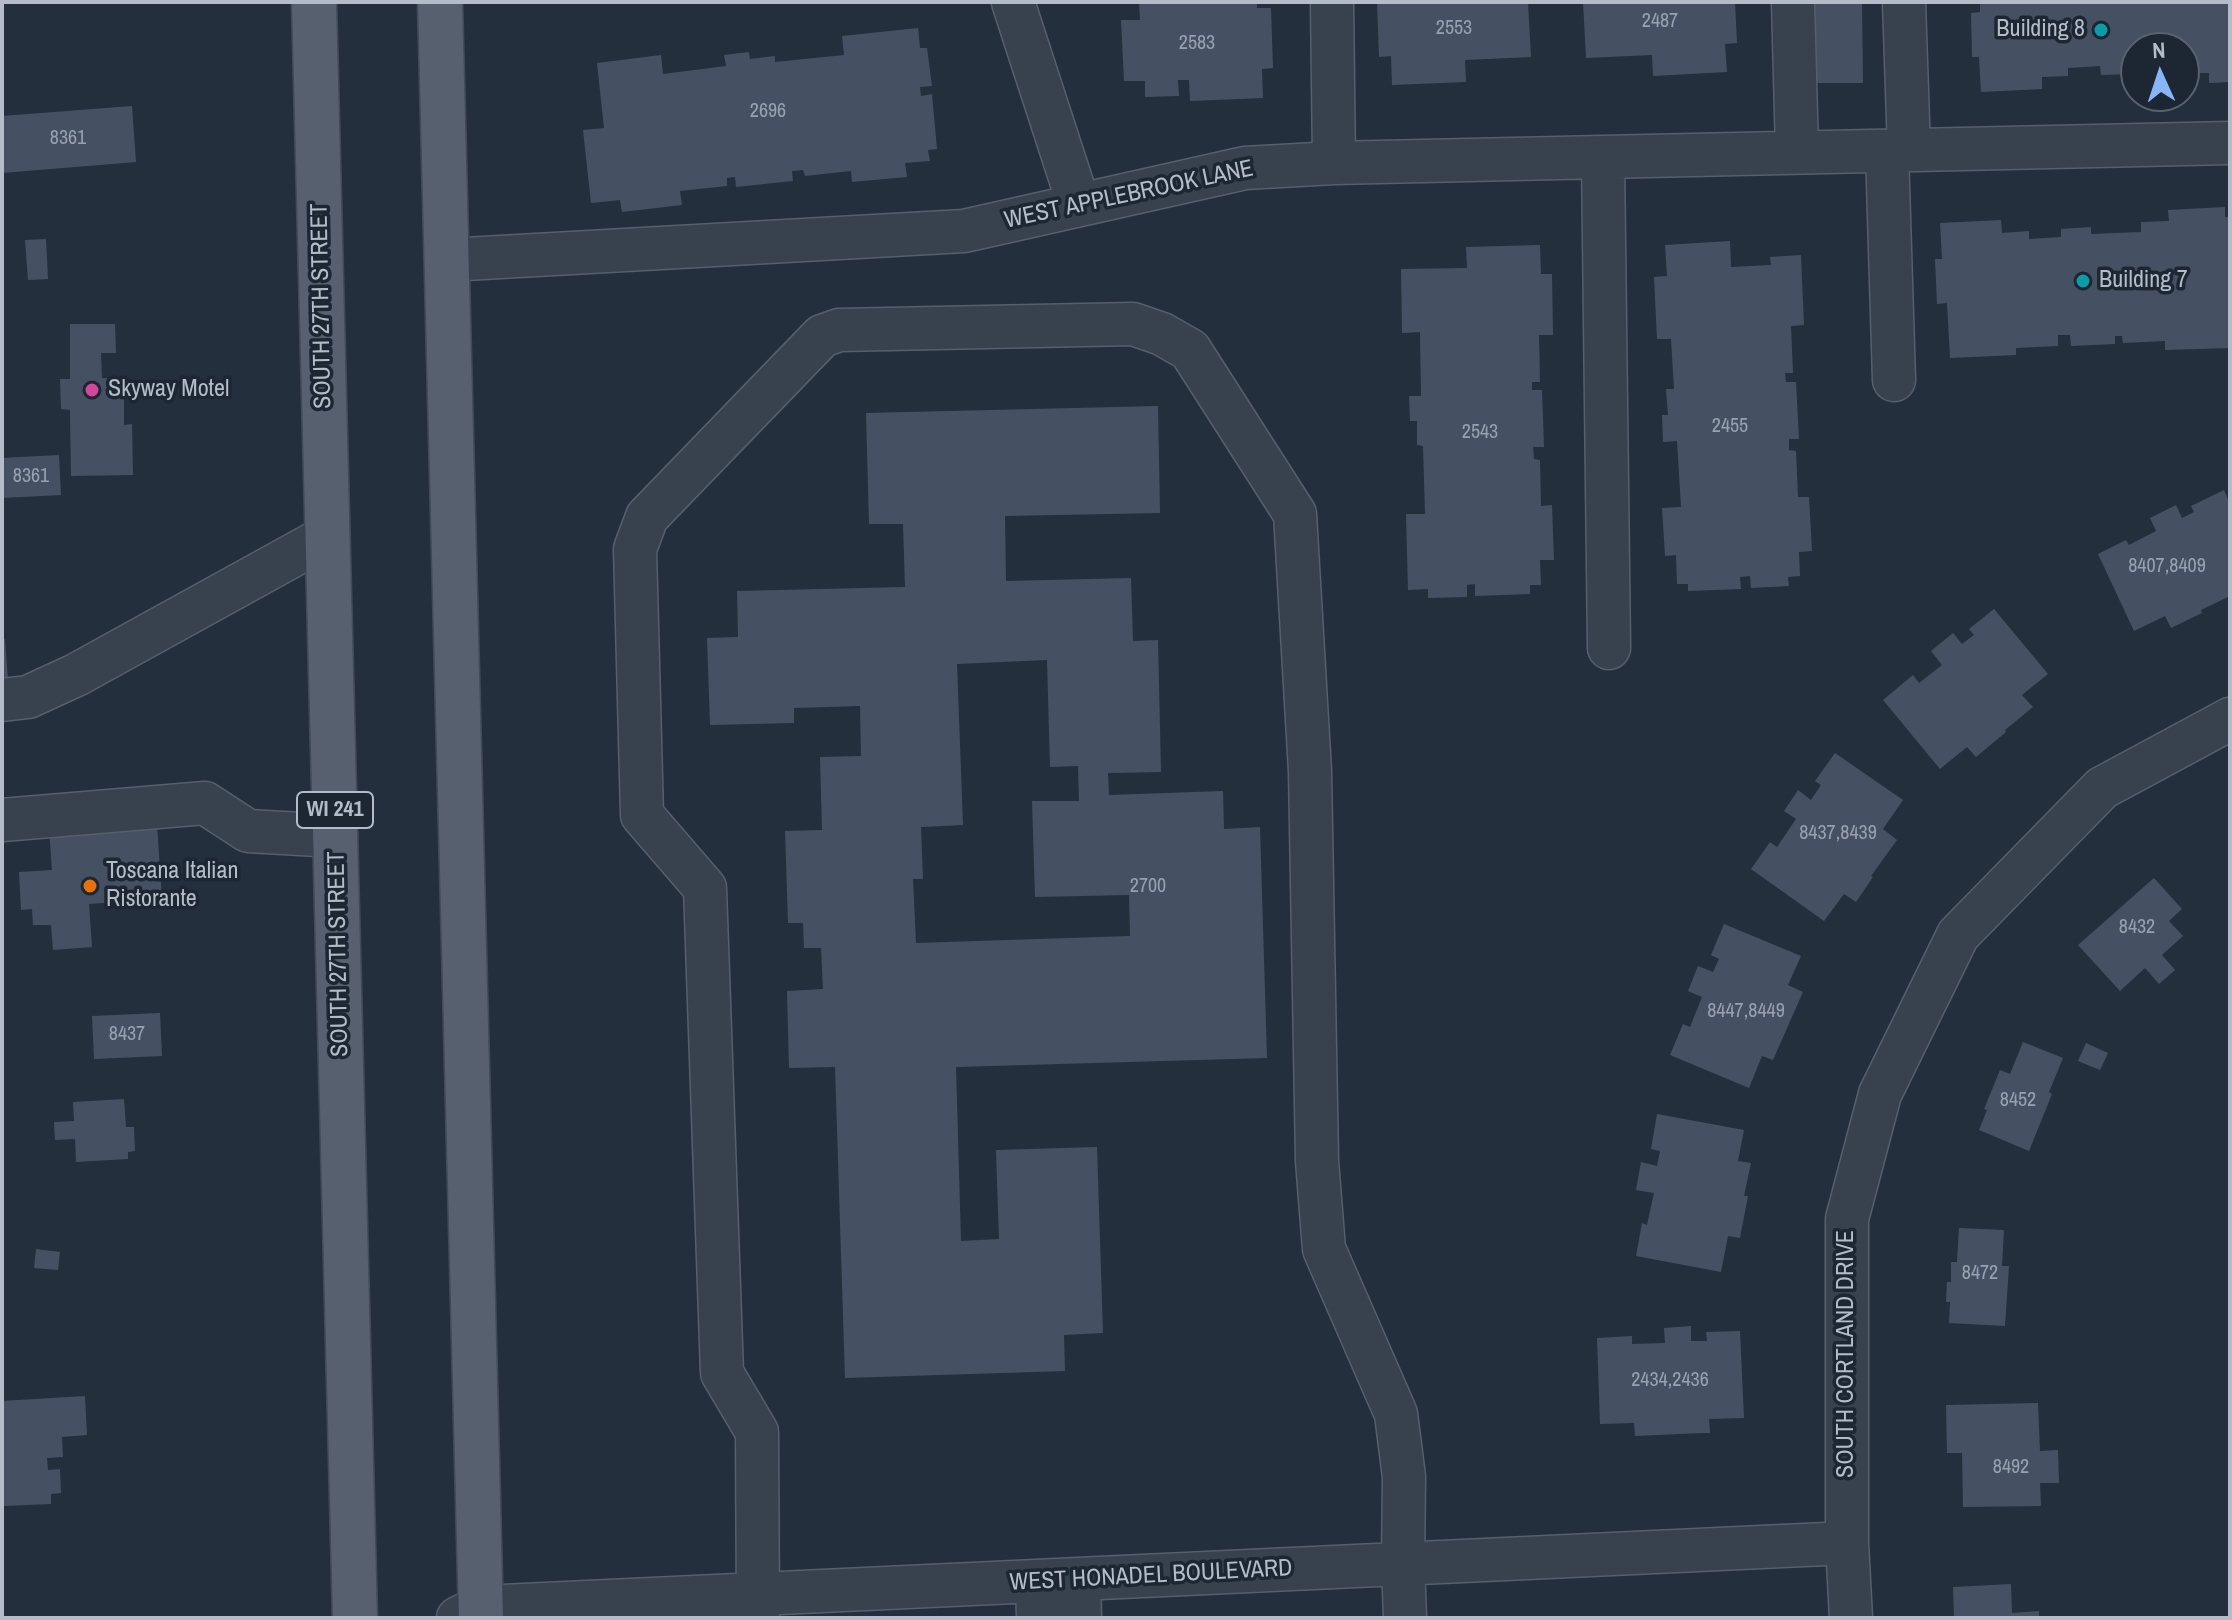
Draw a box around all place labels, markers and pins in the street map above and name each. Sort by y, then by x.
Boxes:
place label: Building 8 [1996,16,2085,44]
marker: Building 8 [2092,21,2110,39]
place label: Building 7 [2099,267,2188,295]
marker: Building 7 [2074,272,2092,290]
place label: Skyway Motel [108,376,229,404]
marker: Skyway Motel [83,381,101,399]
place label: Toscana Italian Ristorante [106,858,238,914]
marker: Toscana Italian Ristorante [81,877,99,895]

